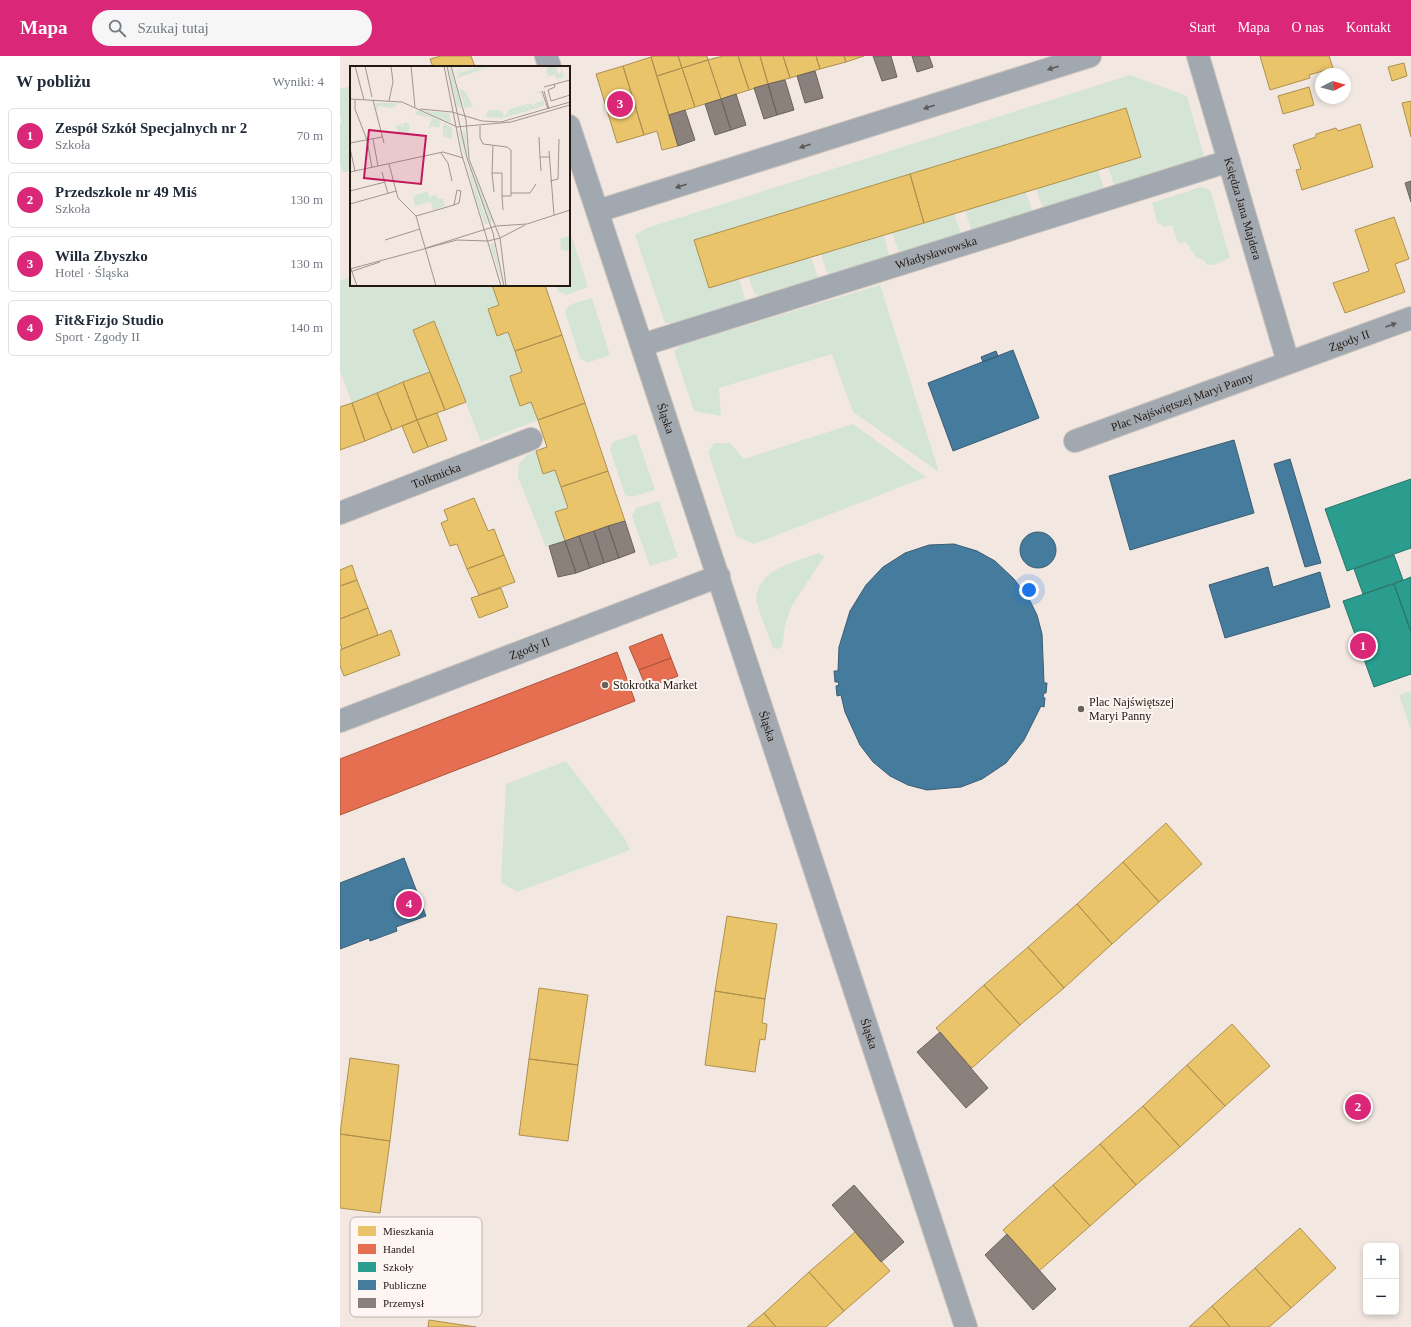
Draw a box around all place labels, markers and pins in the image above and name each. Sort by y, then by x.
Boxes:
pin: 3 [607,89,633,119]
pin: 1 [1350,631,1376,661]
place label: Stokrotka Market [613,678,698,692]
marker: Stokrotka Market [600,680,610,690]
place label: Plac Najświętszej Maryi Panny [1089,695,1174,723]
marker: Plac Najświętszej Maryi Panny [1076,704,1086,714]
pin: 4 [396,889,422,919]
pin: 2 [1345,1092,1371,1122]

